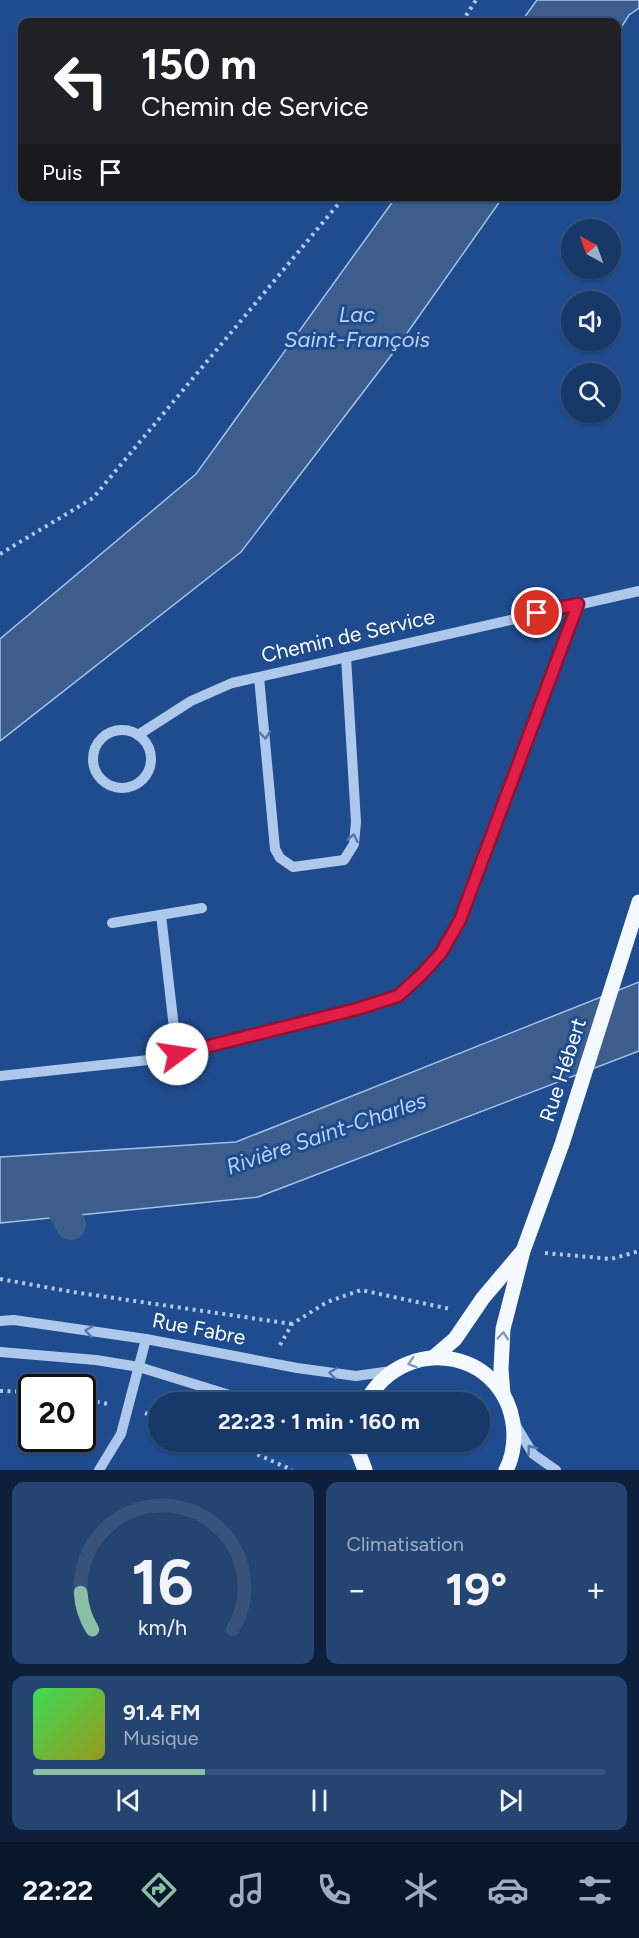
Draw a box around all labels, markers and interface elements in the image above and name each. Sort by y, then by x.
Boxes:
text: 150 m [141,39,257,90]
icon: left [42,42,120,120]
text: Chemin de Service [141,90,369,123]
icon: arrive [94,156,127,189]
text: Puis [42,159,82,186]
north arrow [561,219,621,279]
map controls [561,219,621,423]
button: sound [561,291,621,351]
water label: Lac Saint-François [284,301,430,353]
button: search [561,363,621,423]
pin [511,587,562,638]
icon: arrive [520,596,553,629]
street label: Chemin de Service [259,603,437,668]
one-way arrow [258,731,271,740]
one-way arrow [346,833,359,843]
street label: Rue Hébert [534,1015,591,1125]
position arrow [145,1022,209,1086]
water label: Rivière Saint-Charles [223,1087,430,1180]
street label: Rue Fabre [150,1307,248,1350]
one-way arrow [84,1325,93,1337]
one-way arrow [496,1332,509,1341]
one-way arrow [407,1355,418,1368]
one-way arrow [328,1368,338,1380]
speed limit sign: 20 [18,1374,96,1452]
text: 22:23 · 1 min · 160 m [218,1408,420,1435]
one-way arrow [528,1445,539,1456]
text: Climatisation [347,1532,464,1556]
text: 16 [131,1545,194,1620]
text: 19° [445,1562,507,1616]
text: − [347,1570,367,1609]
text: + [585,1570,606,1609]
text: km/h [138,1615,187,1640]
text: 91.4 FM [123,1699,201,1726]
text: Musique [123,1726,199,1750]
icon: previous [112,1784,145,1817]
icon: pause [303,1784,336,1817]
icon: next [494,1784,527,1817]
icon: directions [138,1869,180,1911]
icon: music [226,1869,268,1911]
icon: phone [313,1869,355,1911]
icon: climate [400,1869,442,1911]
icon: car [487,1869,529,1911]
icon: filters [574,1869,616,1911]
text: 22:22 [23,1874,93,1907]

